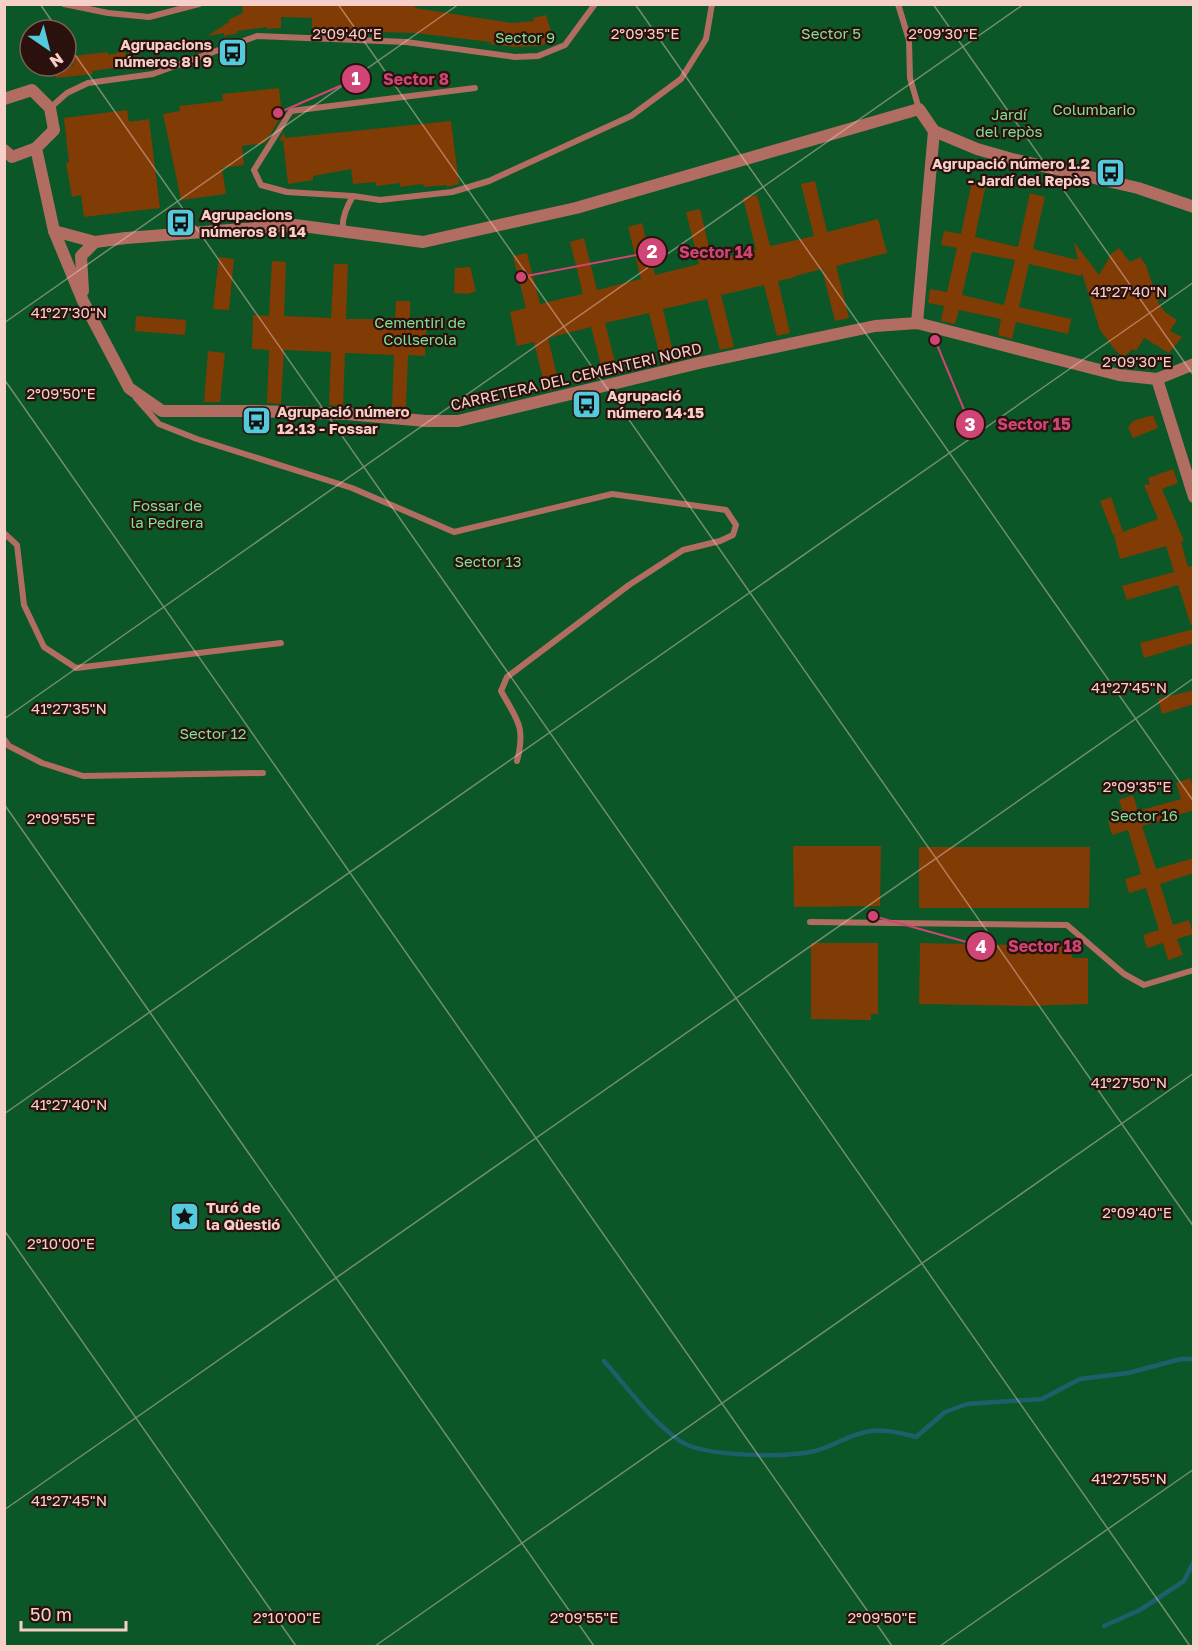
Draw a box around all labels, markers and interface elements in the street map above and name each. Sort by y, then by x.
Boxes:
north arrow [18,18,78,78]
text: 2°09'40"E [312,24,382,42]
text: 2°09'35"E [611,24,679,42]
park label: Sector 5 [801,24,861,42]
text: 2°09'30"E [908,24,978,42]
park label: Sector 9 [495,28,555,46]
place label: Agrupacions números 8 i 9 [115,35,212,70]
bus stop icon: Agrupacions números 8 i 9 [217,37,249,69]
text: N [46,49,67,72]
callout: Sector 8 [341,62,461,96]
text: 1 [351,67,361,89]
text: Sector 8 [383,69,449,89]
park label: Columbario [1053,100,1135,118]
park label: Jardí del repòs [975,105,1043,140]
place label: Agrupació número 1.2 - Jardí del Repòs [932,154,1090,189]
bus stop icon: Agrupació número 1.2 - Jardí del Repòs [1095,156,1127,188]
place label: Agrupacions números 8 i 14 [201,205,306,240]
bus stop icon: Agrupacions números 8 i 14 [164,207,196,239]
callout: Sector 14 [637,235,765,269]
text: 2 [647,240,658,262]
text: Sector 14 [679,242,753,262]
text: 41°27'40"N [1091,282,1167,300]
text: 41°27'30"N [31,303,107,321]
park label: Cementiri de Collserola [374,313,466,348]
street label: CARRETERA DEL CEMENTERI NORD [449,338,703,414]
text: 2°09'30"E [1102,352,1172,370]
text: 2°09'50"E [26,384,96,402]
place label: Agrupació número 14·15 [607,386,704,421]
bus stop icon: Agrupació número 14·15 [570,388,602,420]
place label: Agrupació número 12·13 - Fossar [277,402,410,437]
bus stop icon: Agrupació número 12·13 - Fossar [240,404,272,436]
callout: Sector 15 [955,407,1083,441]
text: 3 [965,413,976,435]
text: Sector 15 [997,414,1071,434]
park label: Fossar de la Pedrera [130,496,204,531]
park label: Sector 13 [454,552,522,570]
text: 41°27'45"N [1091,678,1167,696]
text: 41°27'35"N [31,699,107,717]
park label: Sector 12 [179,724,247,742]
text: 2°09'35"E [1103,777,1171,795]
park label: Sector 16 [1110,806,1178,824]
text: 2°09'55"E [27,809,95,827]
callout: Sector 18 [966,929,1094,963]
text: 4 [975,935,987,957]
text: Sector 18 [1008,936,1082,956]
text: 41°27'50"N [1091,1073,1167,1091]
text: 41°27'40"N [31,1095,107,1113]
place label: Turó de la Qüestió [206,1198,280,1233]
place icon: Turó de la Qüestió [169,1200,201,1232]
text: 2°09'40"E [1102,1203,1172,1221]
text: 2°10'00"E [27,1234,95,1252]
text: 41°27'55"N [1091,1469,1167,1487]
text: 41°27'45"N [31,1491,107,1509]
scale bar [21,1594,126,1632]
text: 50 m [30,1603,72,1625]
text: 2°10'00"E [253,1608,321,1626]
text: 2°09'55"E [550,1608,618,1626]
text: 2°09'50"E [847,1608,917,1626]

